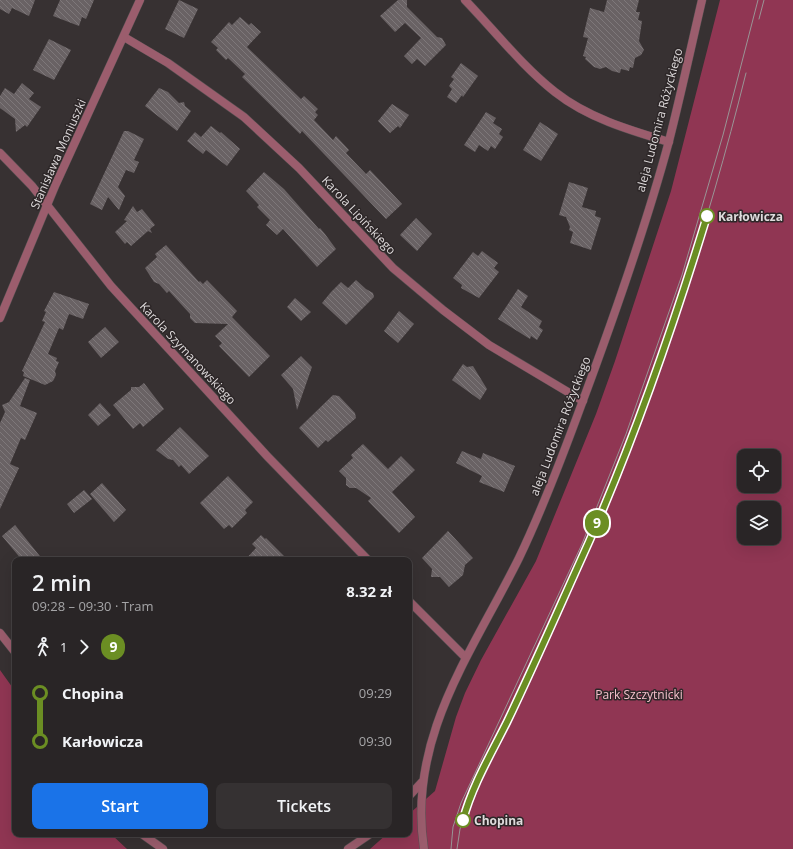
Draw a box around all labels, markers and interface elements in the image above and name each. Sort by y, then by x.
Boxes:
street label: aleja Ludomira Różyckiego [632,46,686,194]
street label: Stanisława Moniuszki [26,96,90,212]
street label: Karola Lipińskiego [318,172,400,258]
marker: Karłowicza [699,208,715,224]
place label: Karłowicza [718,208,783,225]
street label: Karola Szymanowskiego [136,298,240,408]
street label: aleja Ludomira Różyckiego [526,354,594,498]
map controls [737,449,781,545]
button: locate [737,449,781,493]
button: layers [737,501,781,545]
line badge: 9 [584,510,610,536]
text: 9 [593,513,601,532]
text: 2 min [32,567,91,597]
text: 8.32 zł [346,581,392,601]
text: 09:28 – 09:30 · Tram [32,597,153,615]
icon: walk [32,636,54,658]
icon: forward [73,636,95,658]
text: 9 [109,637,117,656]
text: 1 [60,638,67,656]
text: Chopina [62,683,124,703]
text: 09:29 [359,684,392,702]
park label: Park Szczytnicki [595,686,683,703]
text: Karłowicza [62,731,143,751]
text: 09:30 [359,732,392,750]
button: Start [32,783,208,829]
button: Tickets [216,783,392,829]
marker: Chopina [455,812,471,828]
place label: Chopina [474,812,523,829]

